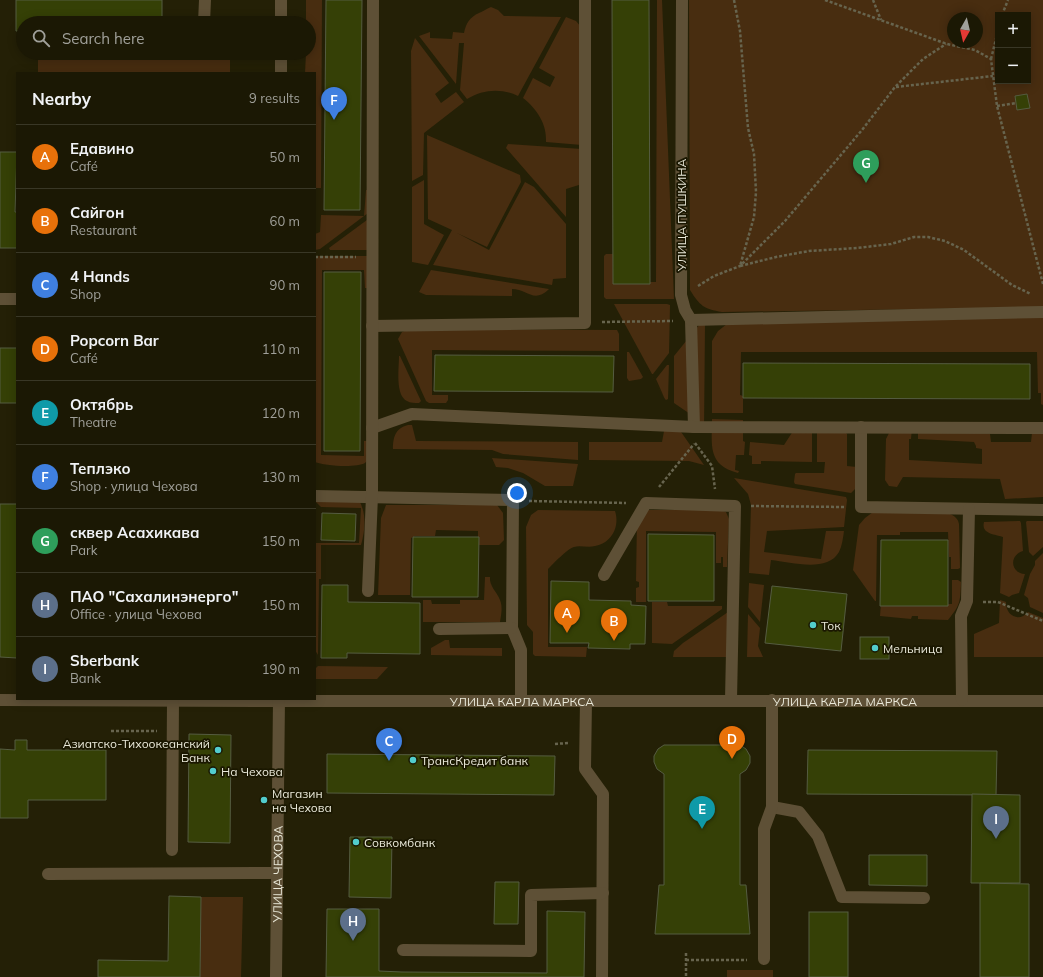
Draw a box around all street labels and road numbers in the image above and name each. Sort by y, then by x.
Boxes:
street label: УЛИЦА ПУШКИНА [674,159,689,272]
street label: УЛИЦА КАРЛА МАРКСА [449,694,594,709]
street label: УЛИЦА КАРЛА МАРКСА [772,694,917,709]
street label: УЛИЦА ЧЕХОВА [269,825,285,923]

